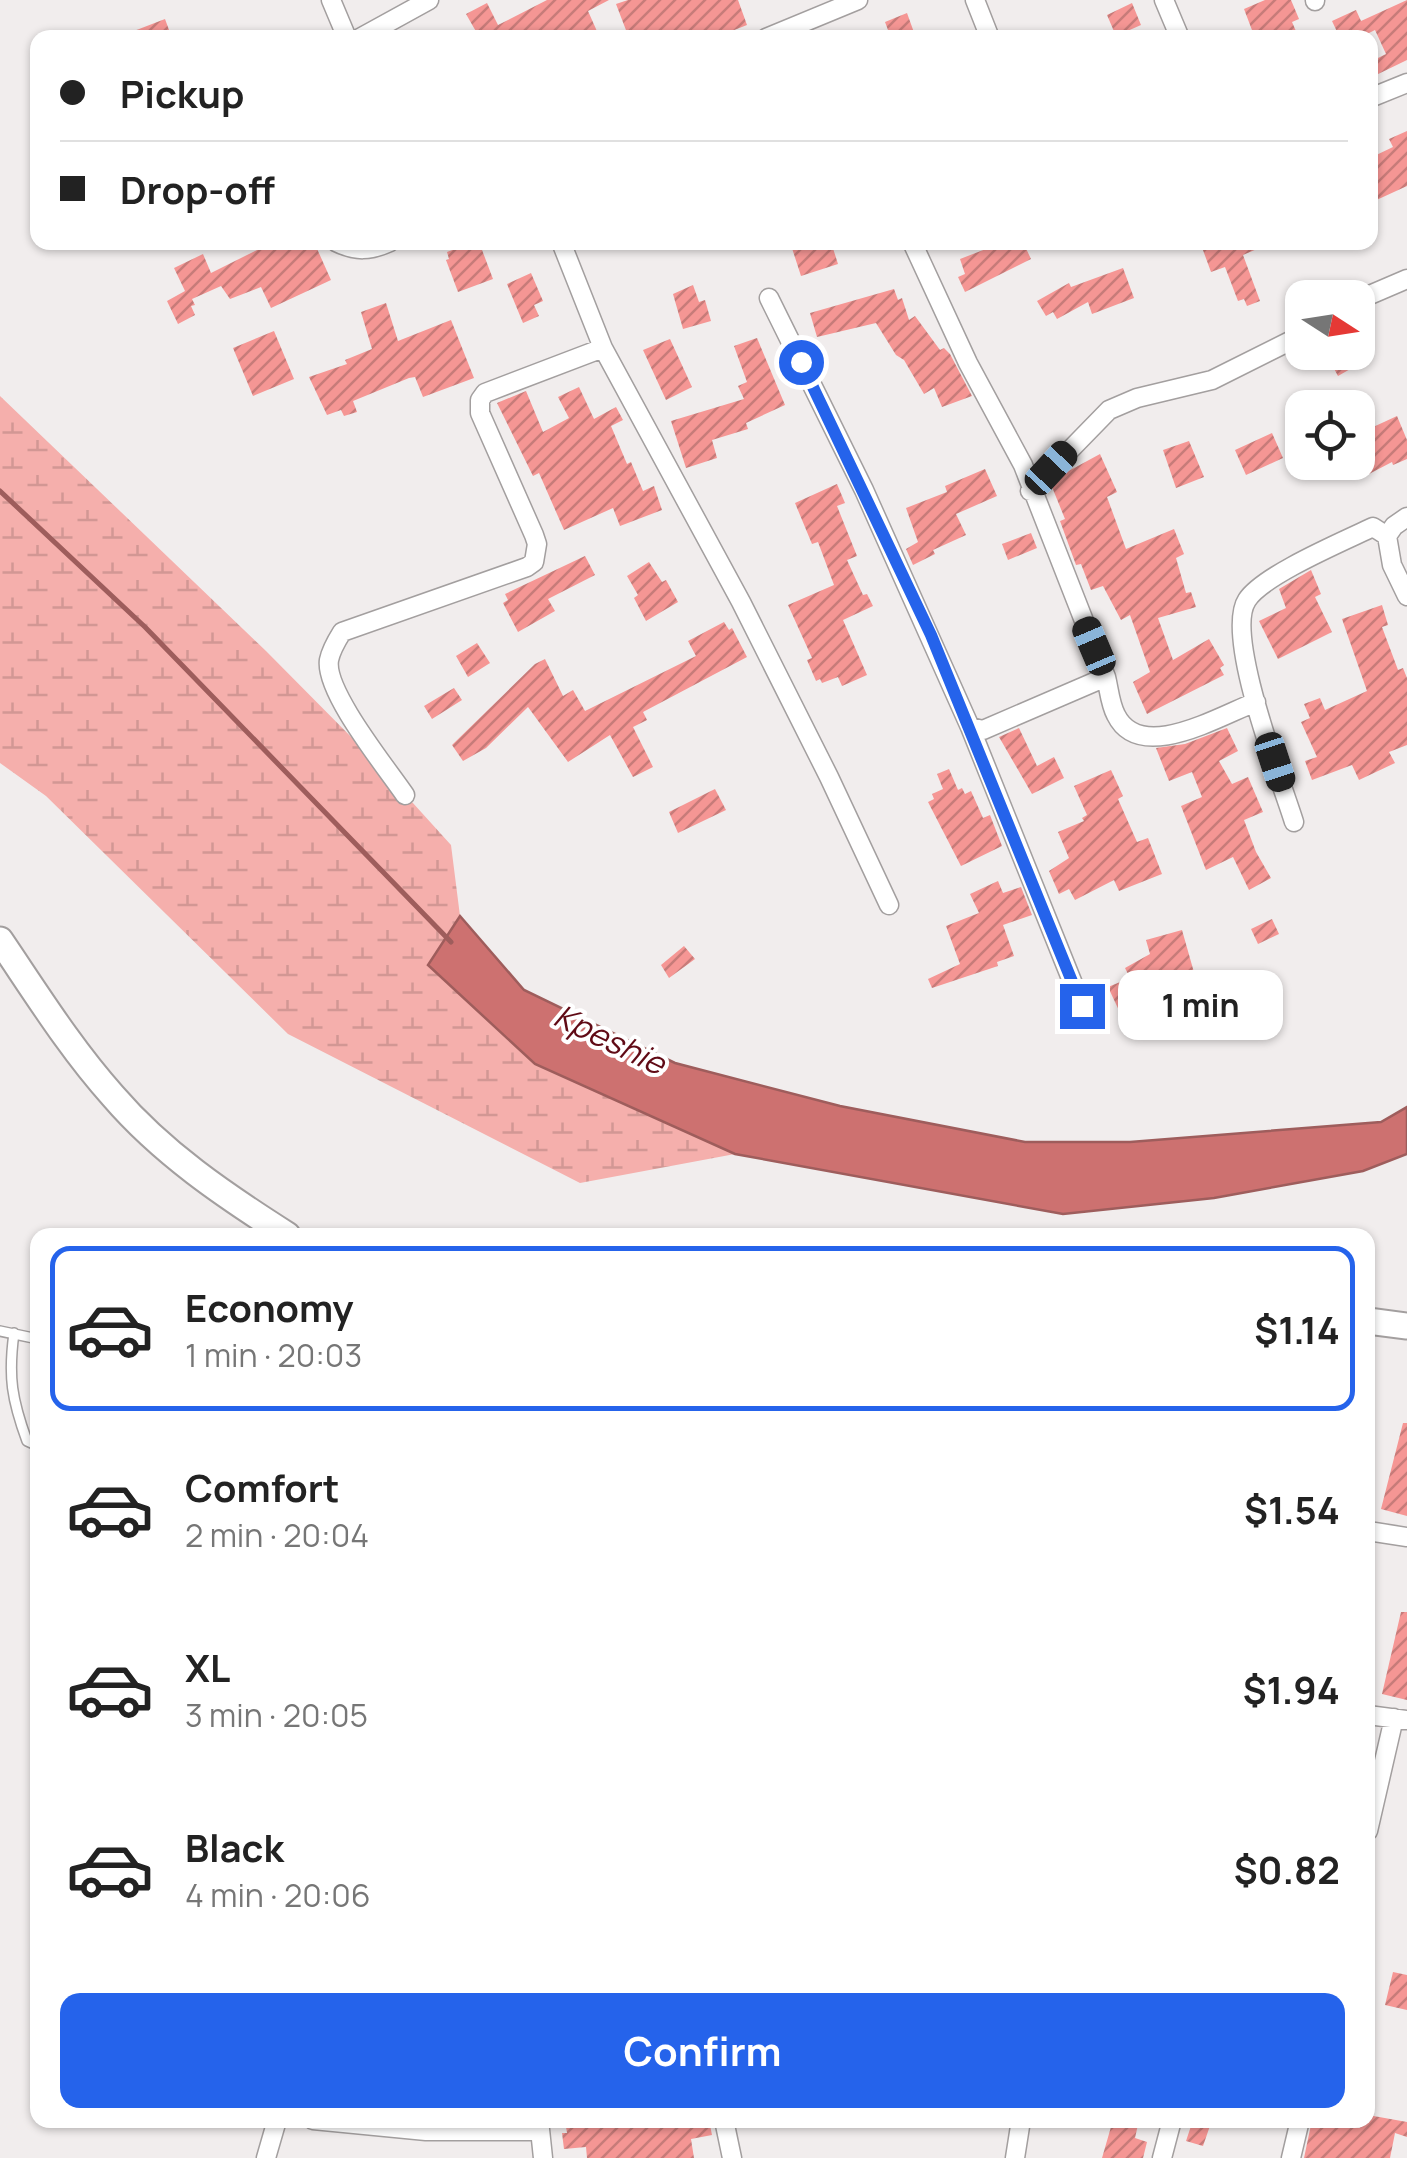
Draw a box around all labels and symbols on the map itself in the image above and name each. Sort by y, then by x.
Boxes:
north arrow [1285,280,1375,370]
route start [779,340,824,385]
car [1020,436,1082,500]
car [1068,613,1120,679]
car [1251,729,1299,795]
callout: 1 min [1117,971,1282,1041]
route end [1060,984,1105,1029]
water label: Kpeshie [547,993,675,1086]

